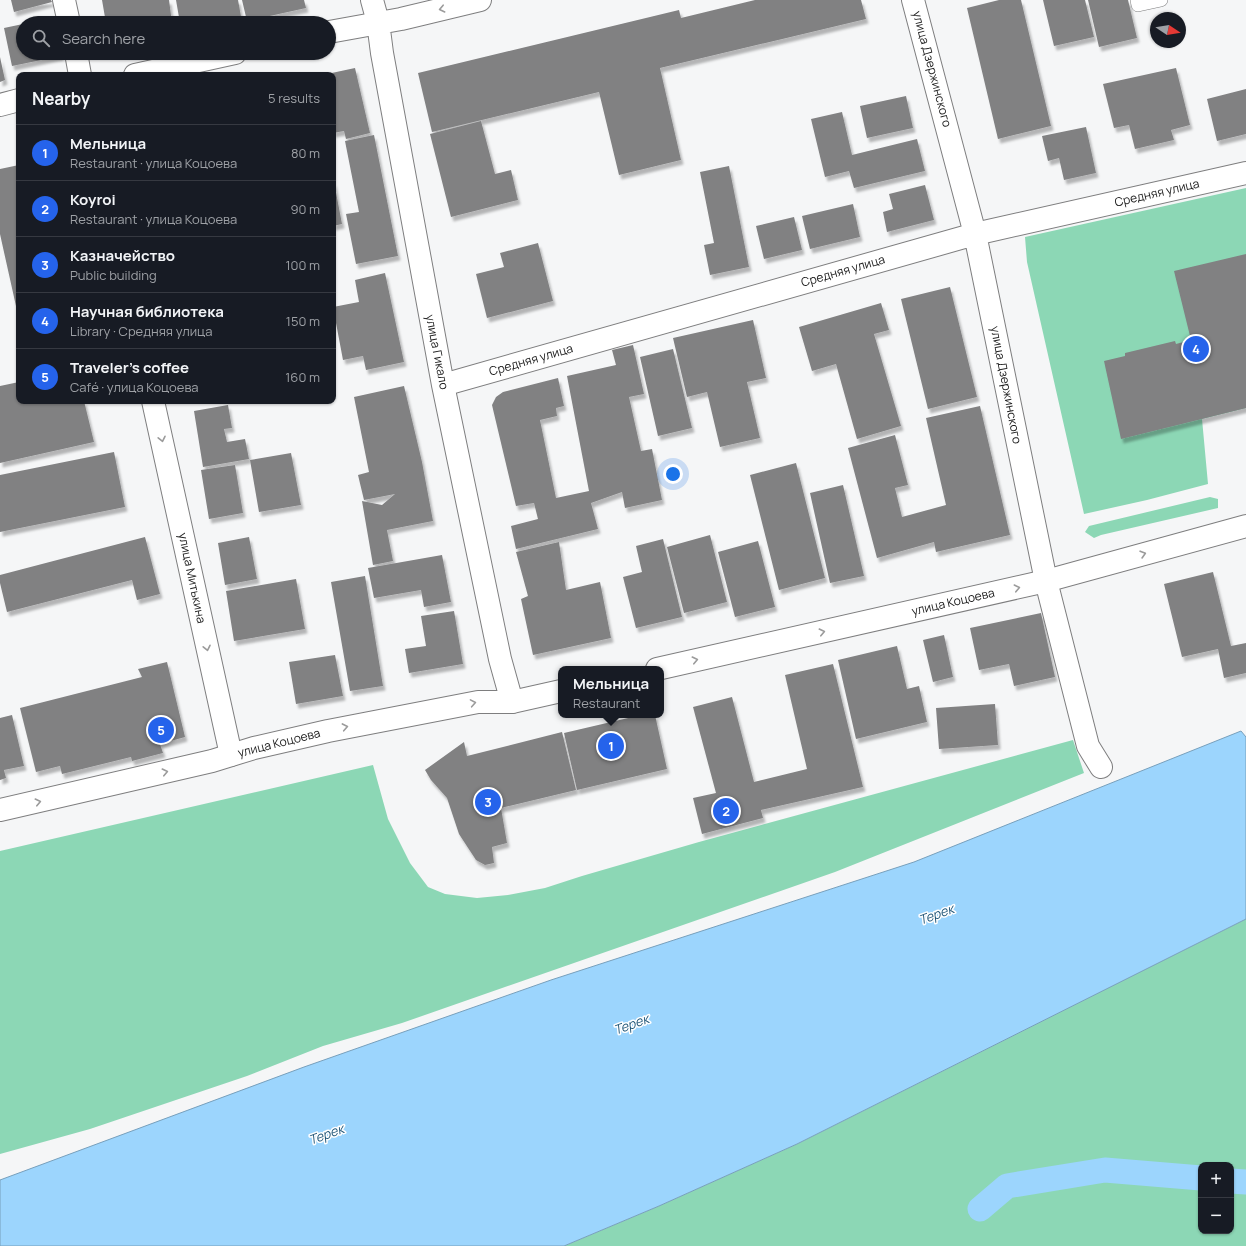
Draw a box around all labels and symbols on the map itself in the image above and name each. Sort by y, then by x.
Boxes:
one-way arrow [439,4,446,13]
street label: улица Дзержинского [909,9,956,129]
north arrow [1150,12,1186,48]
street label: Средняя улица [1113,174,1201,211]
street label: Средняя улица [799,250,887,291]
street label: улица Гикало [422,313,453,391]
street label: улица Дзержинского [987,325,1026,445]
pin: 4 [1183,334,1209,364]
street label: Средняя улица [487,339,575,380]
one-way arrow [157,436,165,442]
your location [663,464,683,484]
street label: улица Митькина [175,531,210,625]
one-way arrow [1139,550,1146,559]
street label: улица Коцоева [910,584,996,619]
one-way arrow [1014,584,1020,592]
one-way arrow [819,628,825,636]
one-way arrow [203,645,211,651]
one-way arrow [692,657,699,665]
one-way arrow [470,700,476,708]
pin: 5 [148,715,174,745]
street label: улица Коцоева [236,724,322,761]
one-way arrow [342,724,348,732]
pin: 1 [598,731,624,761]
one-way arrow [161,768,168,777]
pin: 3 [475,787,501,817]
pin: 2 [713,796,739,826]
one-way arrow [35,798,41,806]
water label: Терек [916,898,958,929]
water label: Терек [611,1008,653,1039]
water label: Терек [306,1118,348,1149]

